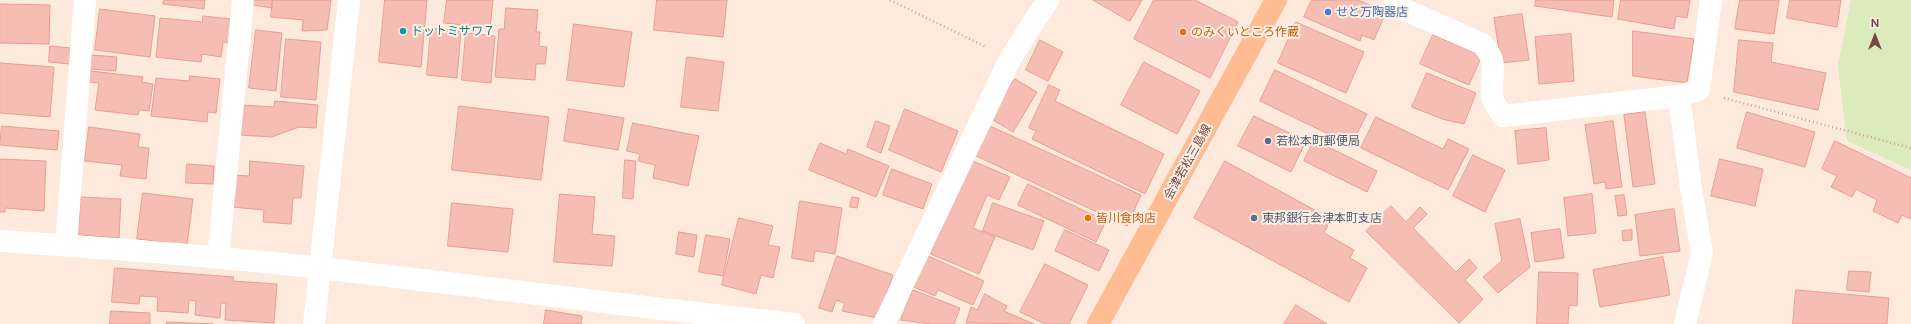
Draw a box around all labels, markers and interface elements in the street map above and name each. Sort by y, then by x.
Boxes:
place label: せと万陶器店 [1336,5,1408,19]
marker: せと万陶器店 [1323,7,1333,17]
north arrow [1855,16,1895,56]
text: N [1871,17,1879,30]
place label: ドットミサワ７ [411,24,495,38]
place label: のみくいところ作蔵 [1191,25,1299,39]
marker: ドットミサワ７ [398,26,408,36]
marker: のみくいところ作蔵 [1178,27,1188,37]
street label: 会津若松三島線 [1161,122,1215,202]
place label: 若松本町郵便局 [1276,134,1360,148]
marker: 若松本町郵便局 [1263,136,1273,146]
place label: 皆川食肉店 [1096,211,1156,225]
place label: 東邦銀行会津本町支店 [1262,211,1382,225]
marker: 皆川食肉店 [1083,213,1093,223]
marker: 東邦銀行会津本町支店 [1249,213,1259,223]

